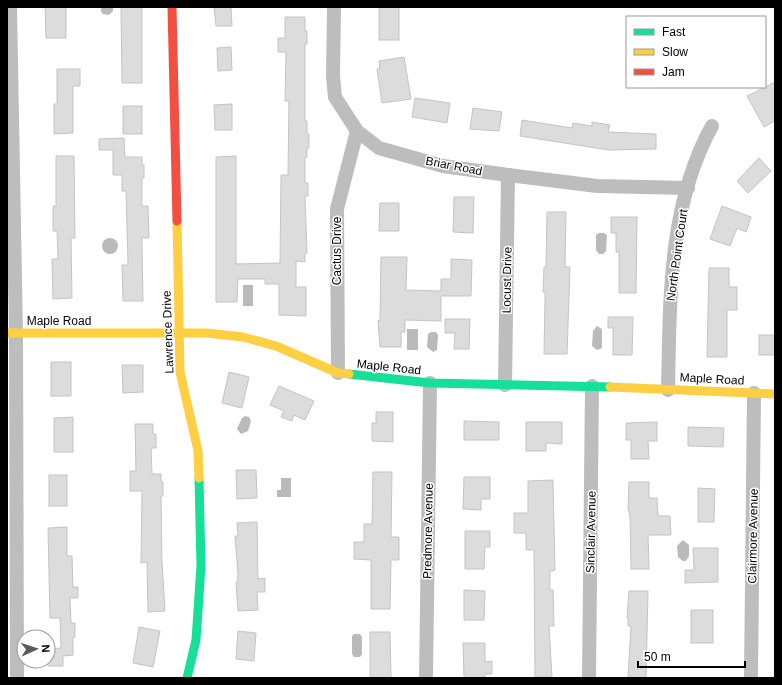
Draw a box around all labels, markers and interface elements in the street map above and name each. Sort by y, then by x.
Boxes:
legend [626,16,766,88]
text: Fast [662,25,686,39]
text: Slow [662,45,688,59]
text: Jam [662,65,685,79]
street label: Briar Road [425,154,483,178]
street label: North Point Court [664,207,690,302]
street label: Cactus Drive [330,216,344,285]
street label: Locust Drive [499,246,515,313]
street label: Lawrence Drive [160,290,176,374]
street label: Maple Road [27,314,91,328]
street label: Maple Road [356,357,422,377]
street label: Maple Road [679,370,745,388]
street label: Predmore Avenue [420,483,436,579]
street label: Clairmore Avenue [745,488,761,584]
street label: Sinclair Avenue [583,490,599,573]
north arrow [16,629,56,669]
scale bar [638,643,745,669]
text: N [40,644,52,653]
text: 50 m [644,650,671,664]

